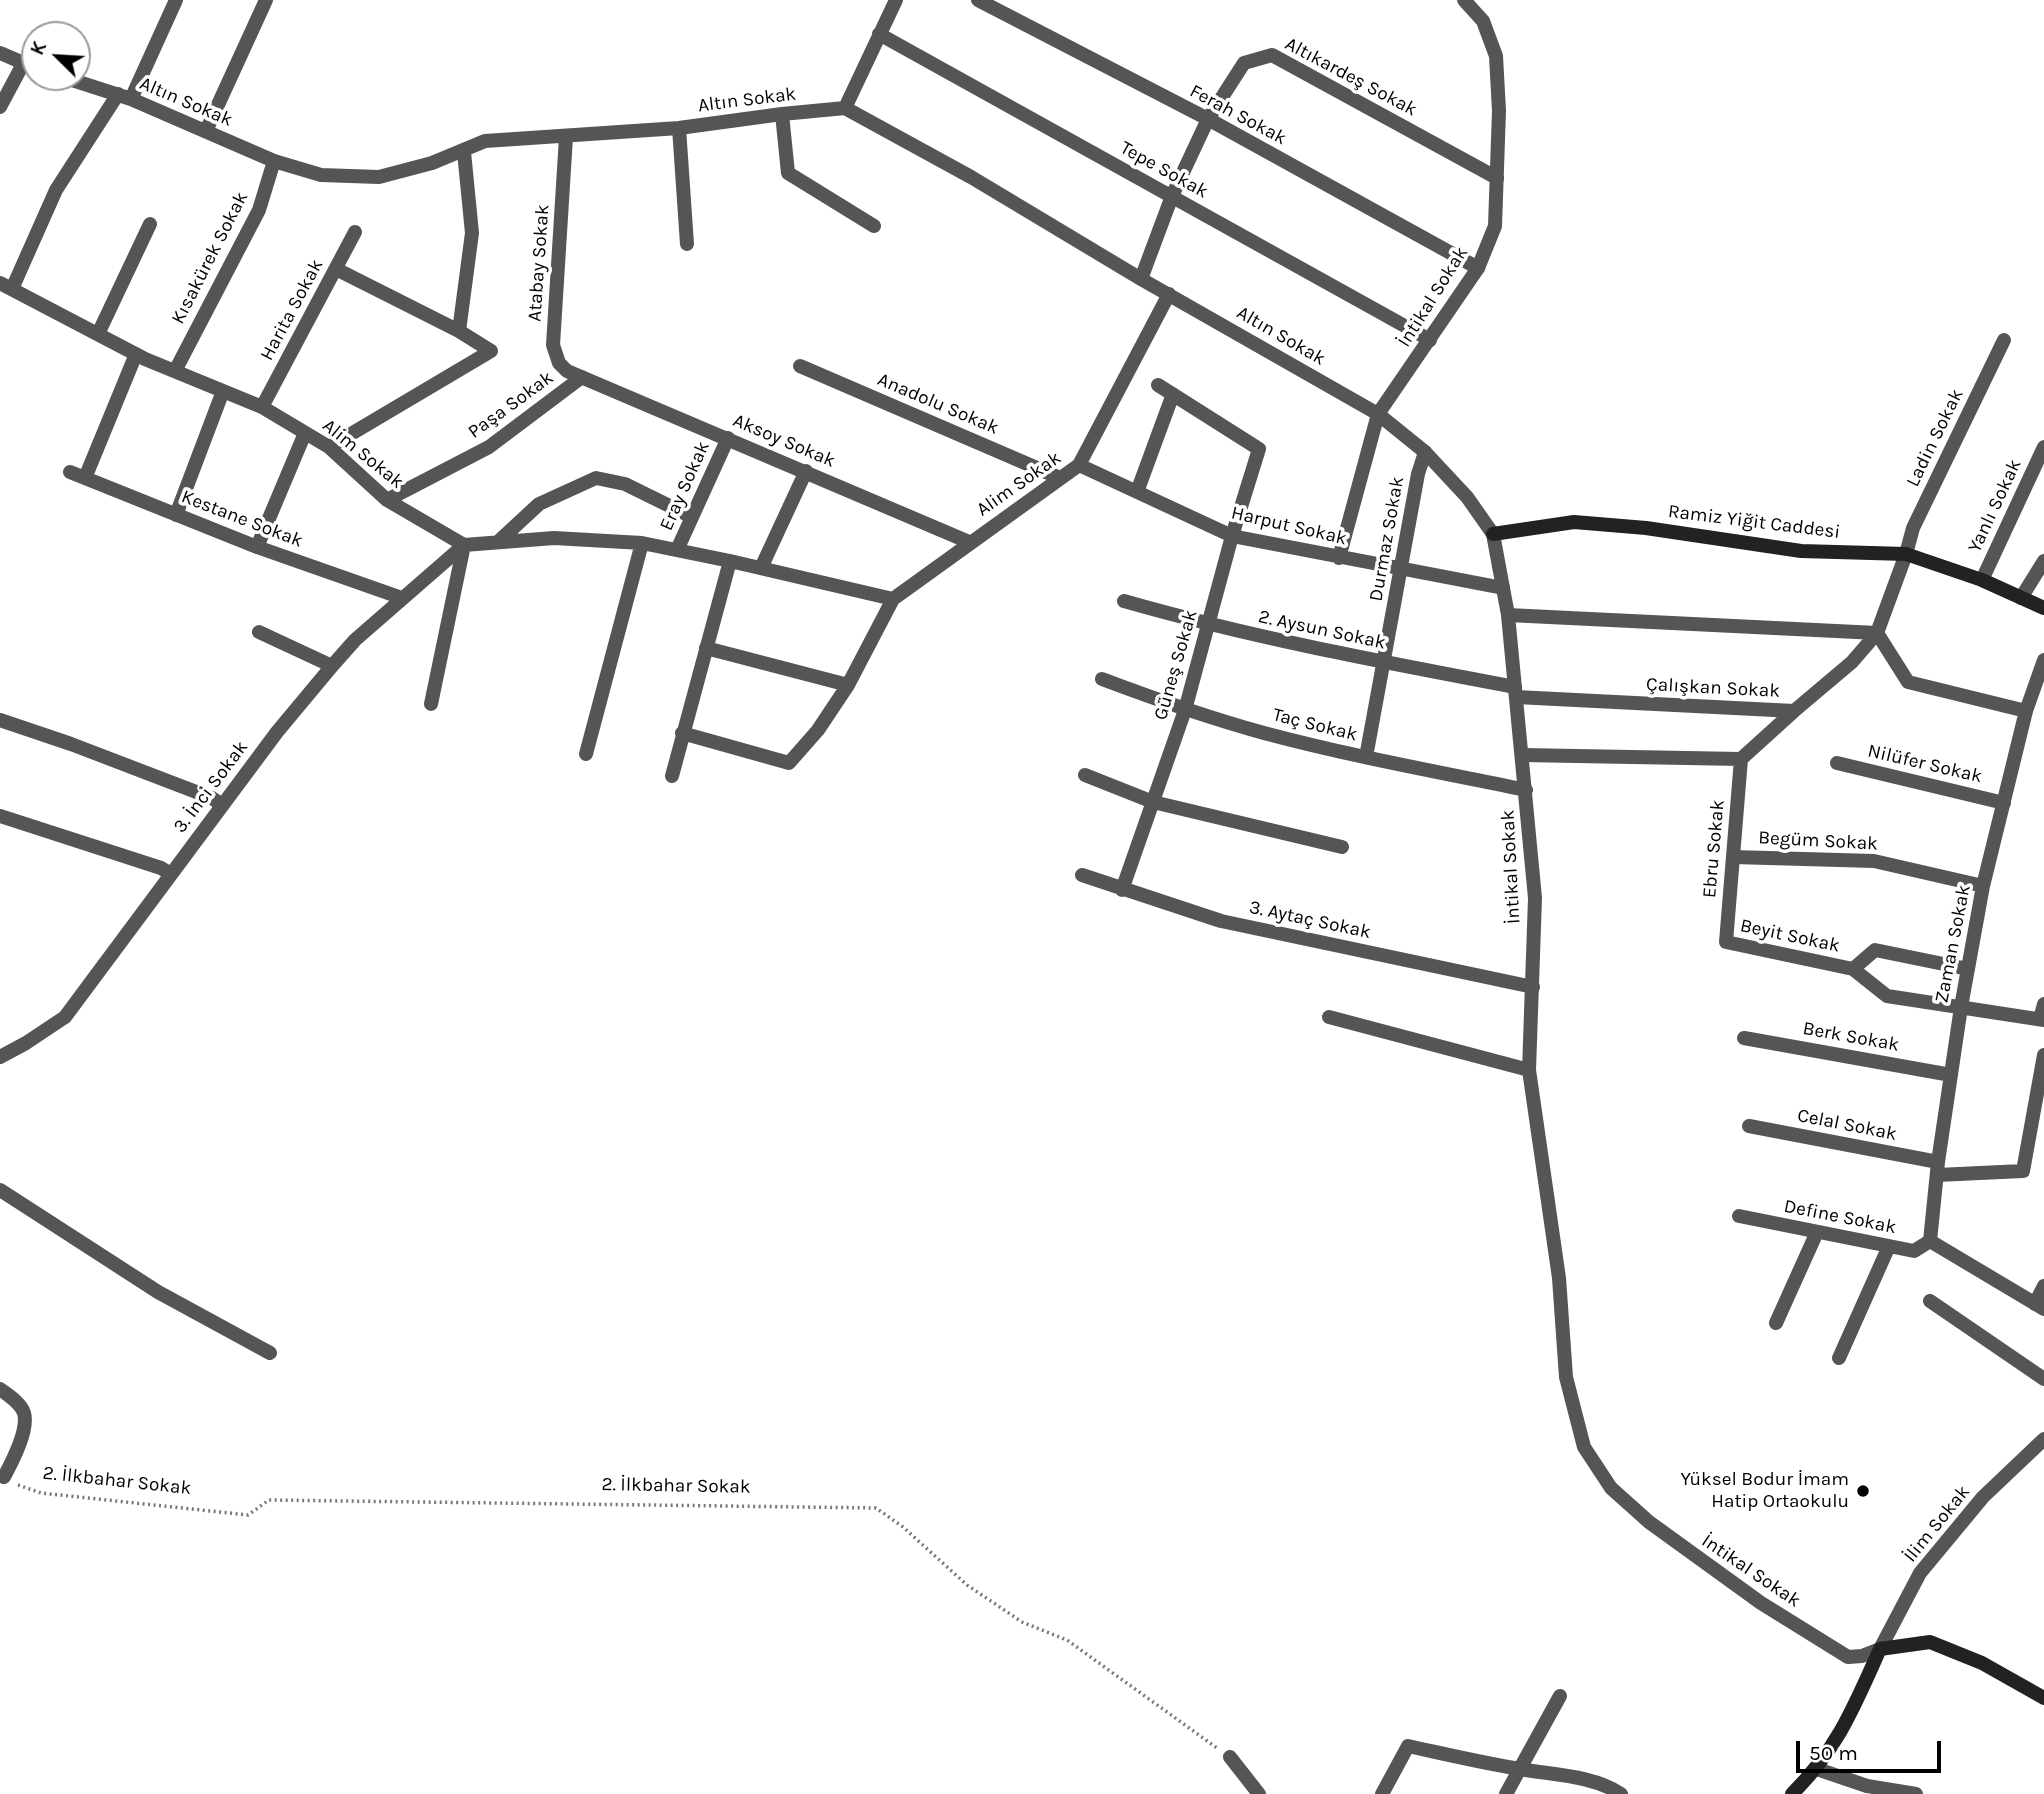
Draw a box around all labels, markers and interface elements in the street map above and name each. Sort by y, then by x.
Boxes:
north arrow [21,21,91,91]
street label: Altıkardeş Sokak [1281,33,1421,121]
text: K [26,38,51,58]
street label: Altın Sokak [136,72,236,132]
street label: Ferah Sokak [1186,80,1290,150]
street label: Altın Sokak [697,83,797,117]
street label: Tepe Sokak [1116,137,1212,203]
street label: Kısakürek Sokak [167,188,253,328]
street label: Atabay Sokak [524,204,554,322]
street label: İntikal Sokak [1393,242,1473,352]
street label: Harita Sokak [256,255,328,365]
street label: Altın Sokak [1233,301,1329,371]
street label: Paşa Sokak [464,366,558,444]
street label: Anadolu Sokak [874,368,1002,440]
street label: Ladin Sokak [1902,385,1968,491]
street label: Aksoy Sokak [729,409,839,473]
street label: Alim Sokak [318,414,408,494]
street label: Eray Sokak [655,438,715,534]
street label: Alim Sokak [972,447,1066,521]
street label: Yanlı Sokak [1963,456,2027,556]
street label: Durmaz Sokak [1365,475,1409,603]
street label: Kestane Sokak [178,485,306,553]
street label: Ramiz Yiğit Caddesi [1667,500,1841,544]
street label: Harput Sokak [1229,502,1349,550]
street label: 2. Aysun Sokak [1256,605,1388,655]
street label: Güneş Sokak [1149,607,1203,723]
street label: Çalışkan Sokak [1646,673,1780,703]
street label: Taç Sokak [1270,703,1360,747]
street label: 3. İnci Sokak [169,736,253,838]
street label: Nilüfer Sokak [1865,740,1985,788]
street label: Ebru Sokak [1698,799,1730,899]
street label: İntikal Sokak [1497,809,1525,925]
street label: Begüm Sokak [1758,826,1878,856]
street label: Zaman Sokak [1930,883,1976,1005]
street label: 3. Aytaç Sokak [1247,896,1373,944]
street label: Beyit Sokak [1738,914,1842,958]
street label: Berk Sokak [1801,1017,1901,1057]
street label: Celal Sokak [1795,1104,1899,1146]
street label: Define Sokak [1782,1195,1898,1239]
street label: 2. İlkbahar Sokak [42,1462,192,1500]
place label: Yüksel Bodur İmam Hatip Ortaokulu [1680,1469,1849,1513]
street label: 2. İlkbahar Sokak [601,1473,751,1499]
street label: İlim Sokak [1899,1481,1975,1567]
marker: Yüksel Bodur İmam Hatip Ortaokulu [1855,1483,1871,1499]
street label: İntikal Sokak [1697,1530,1805,1612]
scale bar [1799,1728,1944,1772]
text: 50 m [1809,1741,1858,1765]

